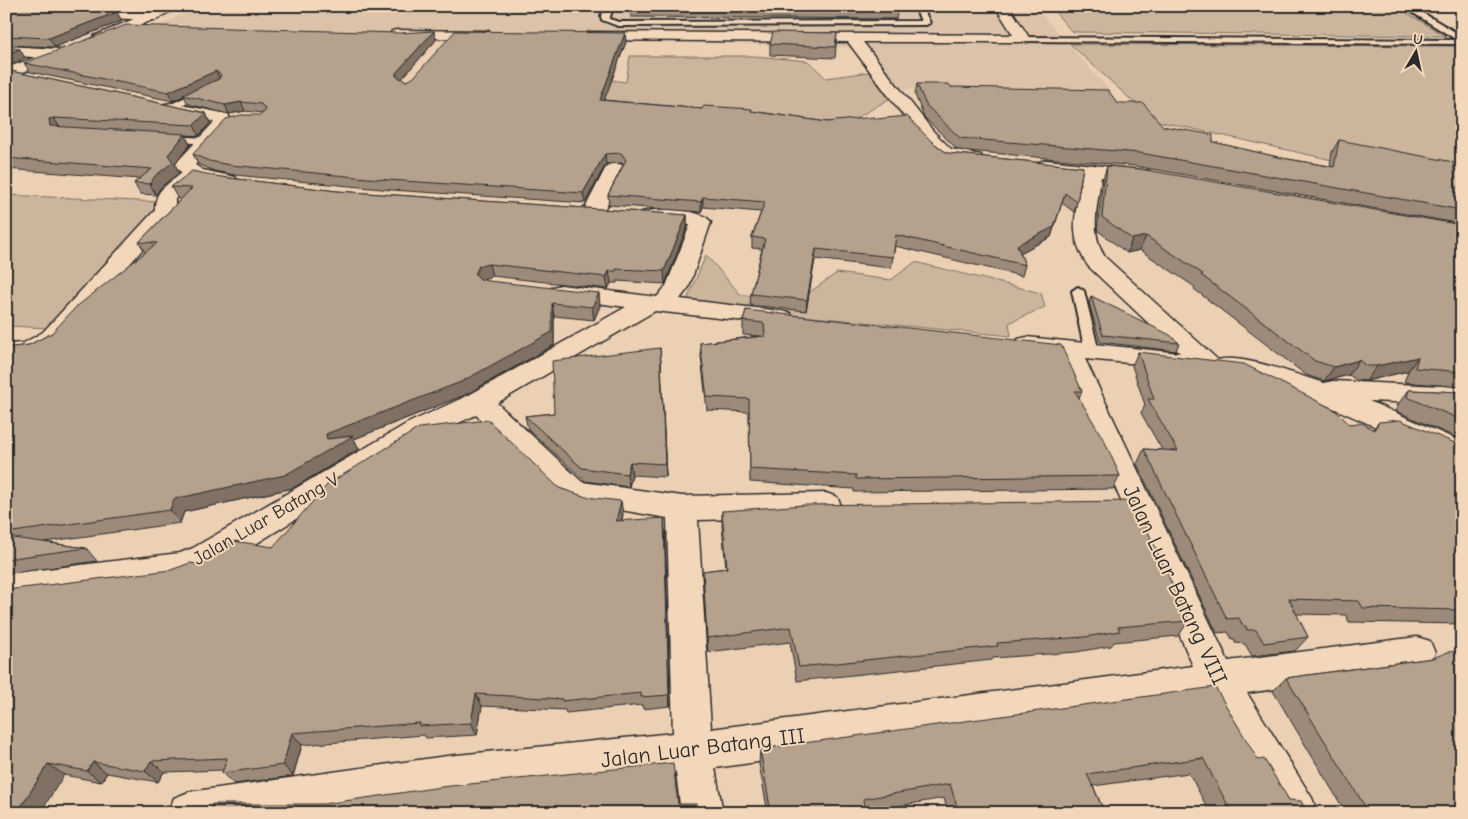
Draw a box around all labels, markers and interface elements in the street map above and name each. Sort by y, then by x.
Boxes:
north arrow [1390,28,1440,78]
text: U [1412,31,1424,49]
street label: Jalan Luar Batang V [189,468,344,570]
street label: Jalan Luar Batang VIII [1117,481,1233,689]
street label: Jalan Luar Batang III [599,723,807,773]

